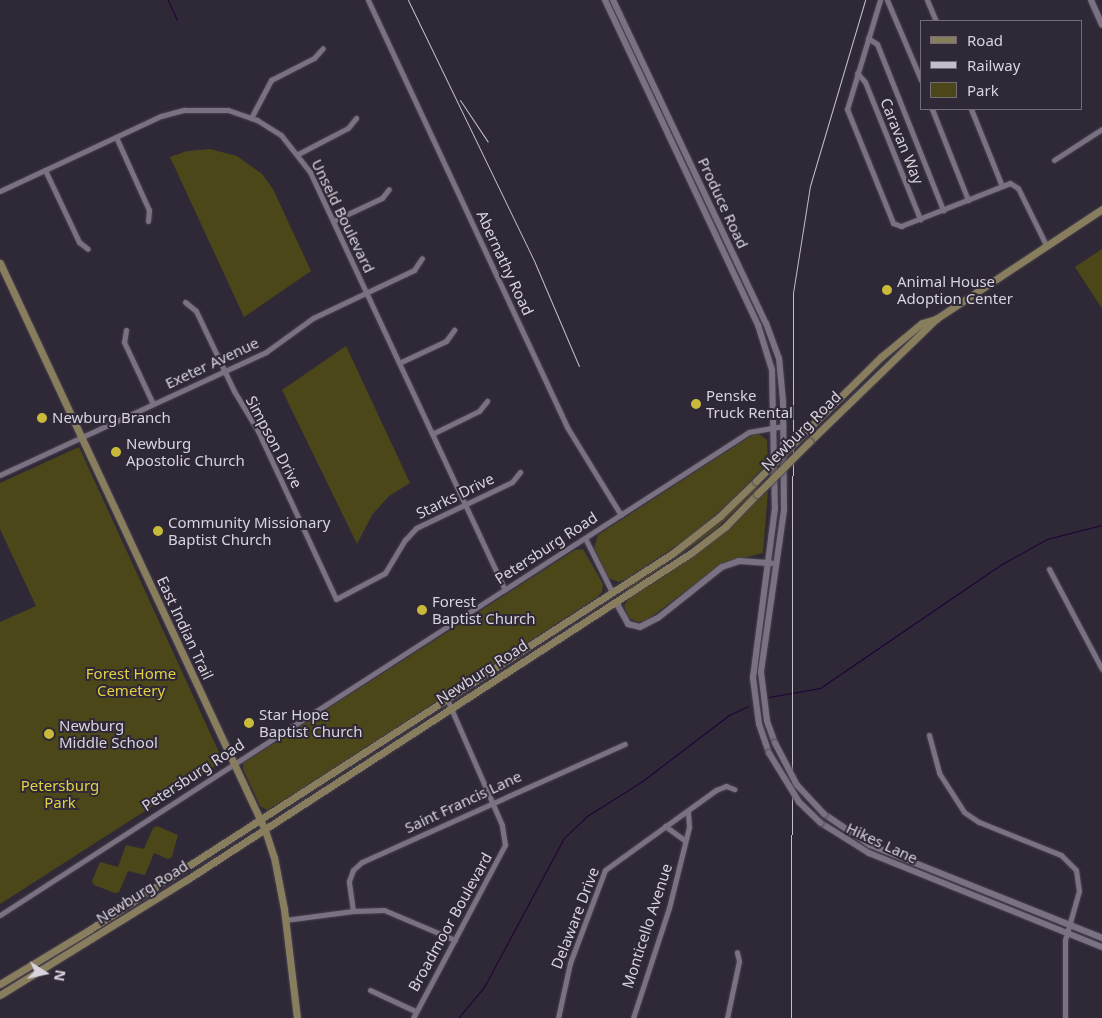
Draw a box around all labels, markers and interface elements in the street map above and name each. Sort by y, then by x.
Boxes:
legend [920,20,1082,110]
text: Road [967,30,1003,50]
text: Railway [967,55,1020,75]
text: Park [967,80,999,100]
street label: Caravan Way [877,95,927,187]
street label: Produce Road [694,155,752,251]
street label: Unseld Boulevard [308,156,378,276]
street label: Abernathy Road [473,208,537,318]
place label: Animal House Adoption Center [897,272,1013,307]
marker: Animal House Adoption Center [881,284,893,296]
street label: Exeter Avenue [162,333,262,393]
place label: Penske Truck Rental [706,386,793,421]
street label: Newburg Road [757,387,845,475]
street label: Simpson Drive [242,393,306,491]
marker: Penske Truck Rental [690,398,702,410]
place label: Newburg Branch [52,409,171,427]
marker: Newburg Branch [36,412,48,424]
place label: Newburg Apostolic Church [126,434,245,469]
marker: Newburg Apostolic Church [110,446,122,458]
street label: Starks Drive [413,469,497,523]
street label: Petersburg Road [491,508,601,588]
place label: Community Missionary Baptist Church [168,513,330,548]
marker: Community Missionary Baptist Church [152,525,164,537]
street label: East Indian Trail [153,573,217,683]
place label: Forest Baptist Church [432,592,536,627]
marker: Forest Baptist Church [416,604,428,616]
street label: Newburg Road [433,636,531,708]
park label: Forest Home Cemetery [86,664,176,699]
place label: Star Hope Baptist Church [259,705,363,740]
place label: Newburg Middle School [59,716,158,751]
marker: Star Hope Baptist Church [243,717,255,729]
marker: Newburg Middle School [43,728,55,740]
street label: Petersburg Road [138,735,248,815]
street label: Saint Francis Lane [402,767,524,837]
park label: Petersburg Park [21,776,99,811]
street label: Hikes Lane [844,819,920,867]
street label: Broadmoor Boulevard [404,849,496,995]
street label: Newburg Road [93,857,191,927]
street label: Monticello Avenue [618,861,676,991]
street label: Delaware Drive [547,865,603,971]
north arrow [20,948,70,998]
text: N [50,968,71,983]

